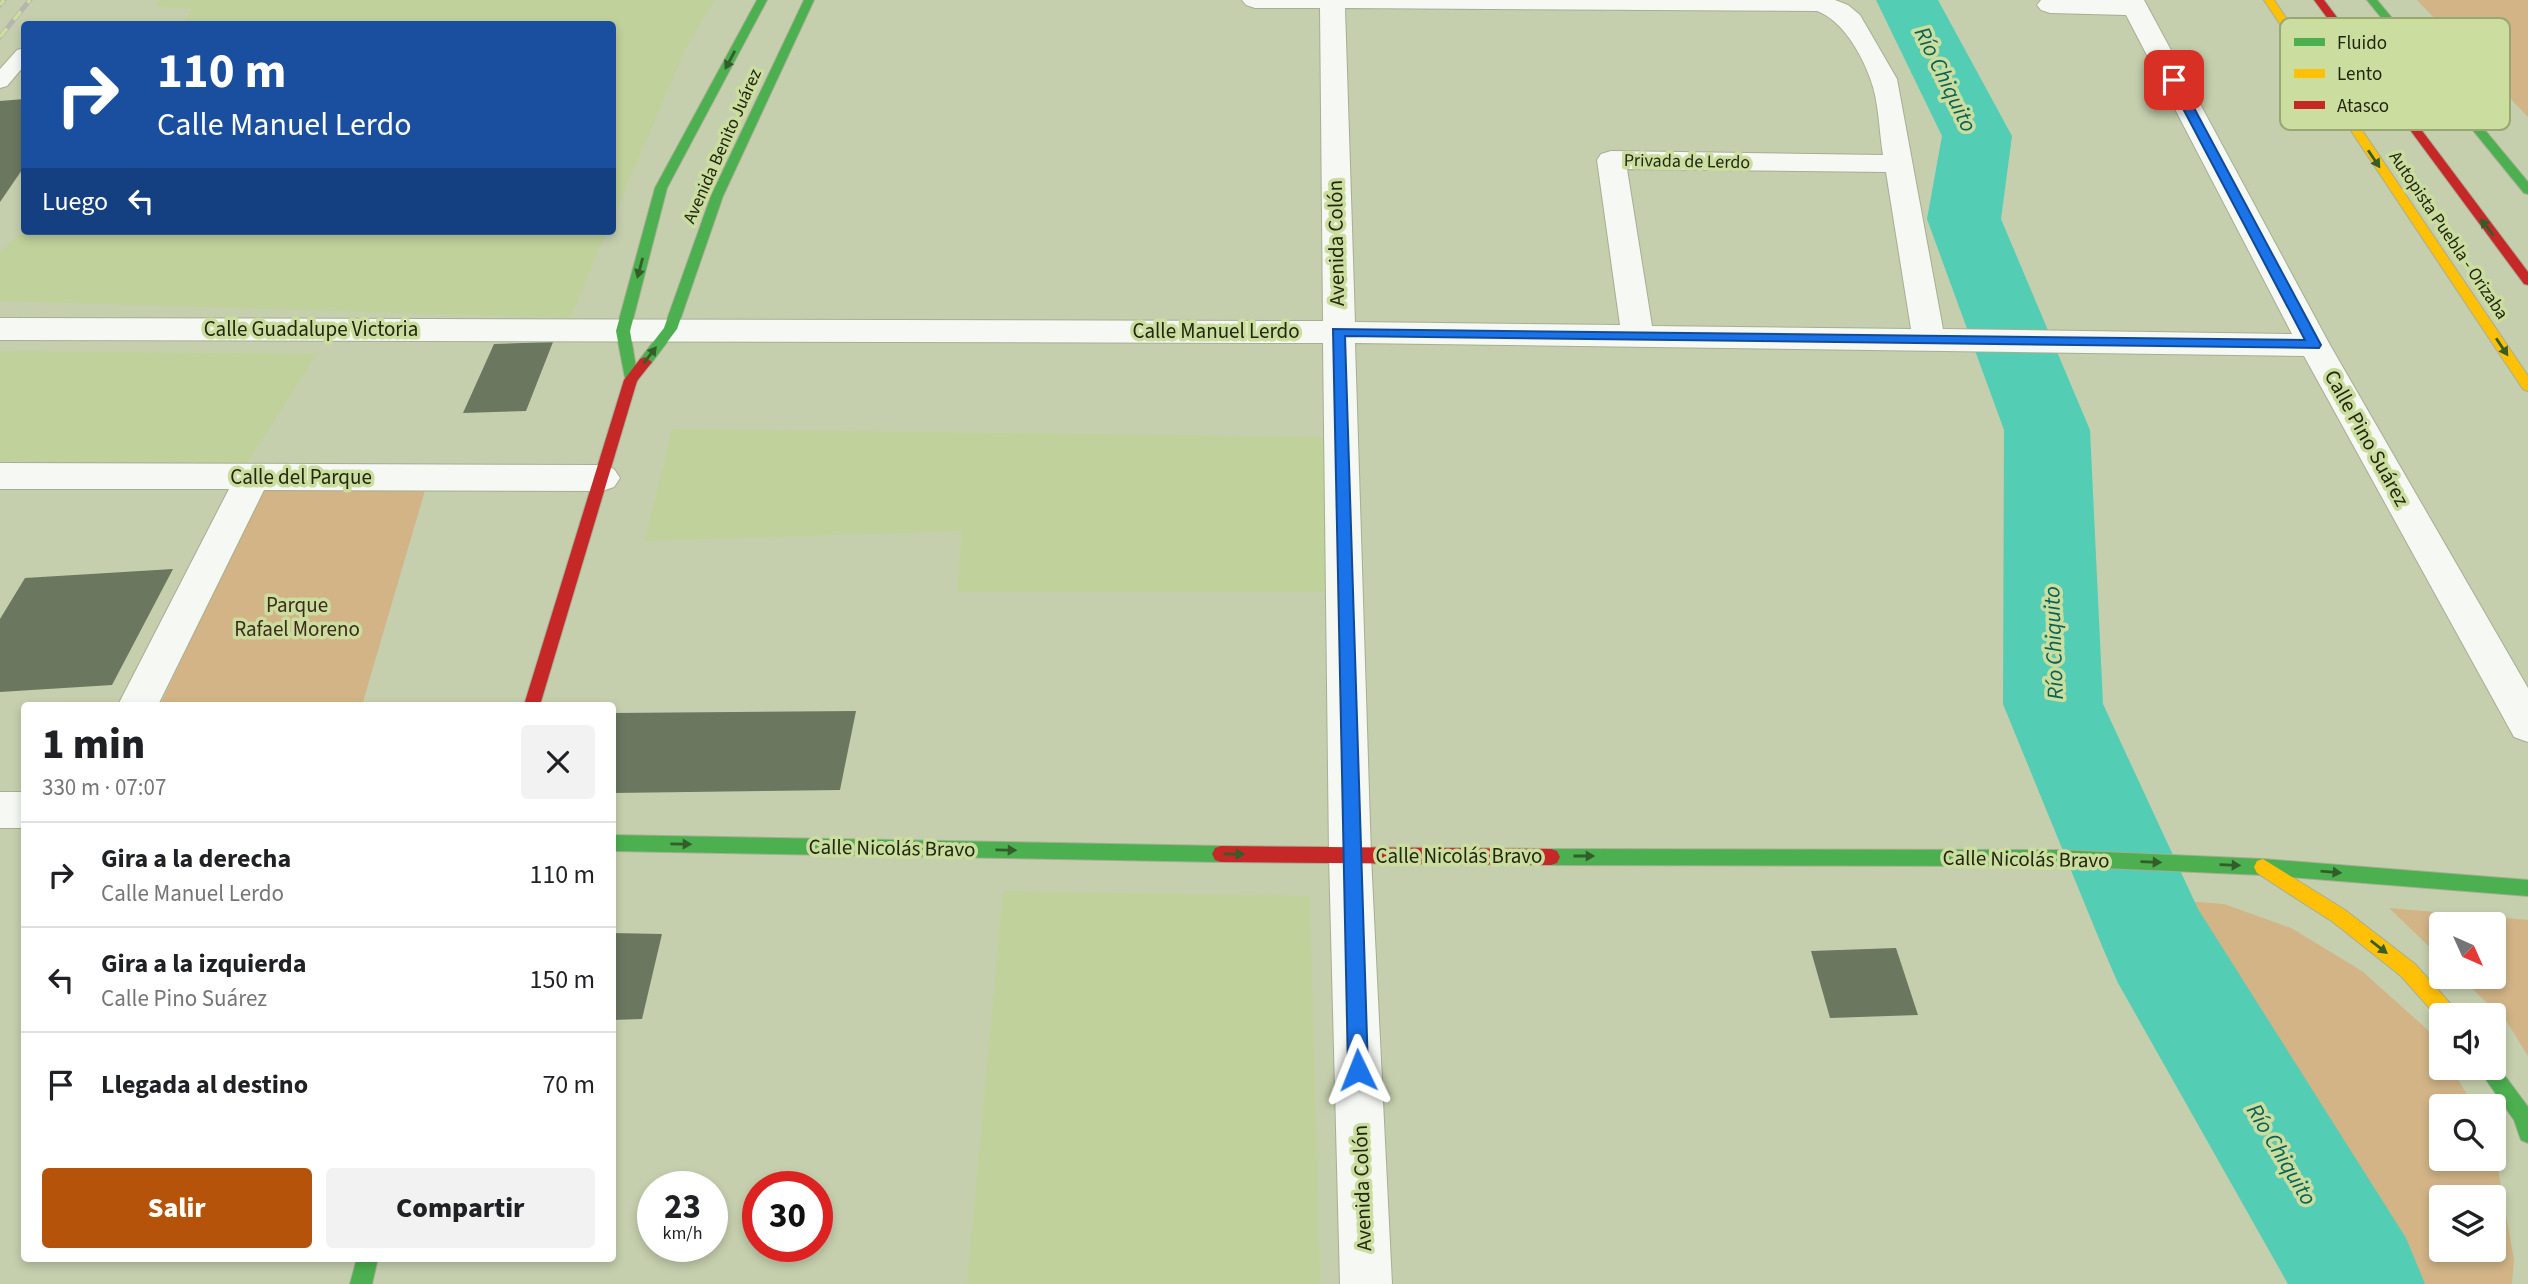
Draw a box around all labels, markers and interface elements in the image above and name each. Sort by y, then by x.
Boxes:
legend [2280,18,2510,130]
water label: Río Chiquito [1906,21,1985,137]
text: Fluido [2337,30,2387,57]
text: 110 m [157,37,286,107]
icon: right [42,49,133,140]
one-way arrow [724,50,735,70]
pin [2144,50,2204,110]
icon: arrive [2155,61,2193,99]
text: Lento [2337,61,2382,88]
street label: Avenida Benito Juárez [677,65,768,228]
text: Atasco [2337,93,2389,120]
text: Calle Manuel Lerdo [157,102,412,148]
street label: Autopista Puebla - Orizaba [2383,146,2514,324]
street label: Privada de Lerdo [1624,148,1750,175]
one-way arrow [2367,150,2381,168]
street label: Avenida Colón [1320,180,1352,306]
icon: left [122,182,160,220]
text: Luego [42,183,108,220]
one-way arrow [2480,217,2494,236]
one-way arrow [634,257,645,279]
street label: Calle Guadalupe Victoria [204,314,418,344]
street label: Calle Manuel Lerdo [1132,316,1300,346]
one-way arrow [2495,338,2509,356]
one-way arrow [643,346,658,364]
street label: Calle Pino Suárez [2317,364,2417,512]
street label: Calle del Parque [230,462,372,492]
water label: Río Chiquito [2035,586,2072,700]
park label: Parque Rafael Moreno [234,590,360,644]
text: 1 min [42,715,145,775]
button: close [521,725,595,799]
text: 330 m · 07:07 [42,771,166,804]
street label: Calle Nicolás Bravo [808,832,976,864]
one-way arrow [670,838,692,850]
text: Gira a la derecha [101,840,291,877]
street label: Calle Nicolás Bravo [1376,841,1542,871]
street label: Calle Nicolás Bravo [1942,843,2110,875]
one-way arrow [995,844,1017,855]
one-way arrow [1223,848,1245,859]
one-way arrow [1573,850,1595,862]
icon: right [42,856,80,894]
text: 110 m [529,856,595,893]
one-way arrow [2140,856,2162,867]
one-way arrow [2220,860,2242,871]
one-way arrow [2320,867,2342,878]
text: Calle Manuel Lerdo [101,877,284,910]
north arrow [2429,912,2506,989]
map controls [2429,912,2506,1262]
one-way arrow [2370,940,2388,955]
text: Gira a la izquierda [101,945,306,982]
icon: left [42,961,80,999]
text: 150 m [529,961,595,998]
text: Calle Pino Suárez [101,982,267,1015]
button: sound [2429,1003,2506,1080]
position arrow [1321,1033,1395,1107]
icon: arrive [42,1066,80,1104]
text: Llegada al destino [101,1066,308,1103]
text: 70 m [542,1066,595,1103]
button: search [2429,1094,2506,1171]
water label: Río Chiquito [2238,1097,2325,1211]
street label: Avenida Colón [1345,1124,1379,1252]
button: Salir [42,1168,312,1248]
button: Compartir [326,1168,595,1248]
speed limit sign: 30 [742,1171,833,1262]
text: 23 [664,1182,701,1232]
button: layers [2429,1185,2506,1262]
text: km/h [663,1221,702,1246]

